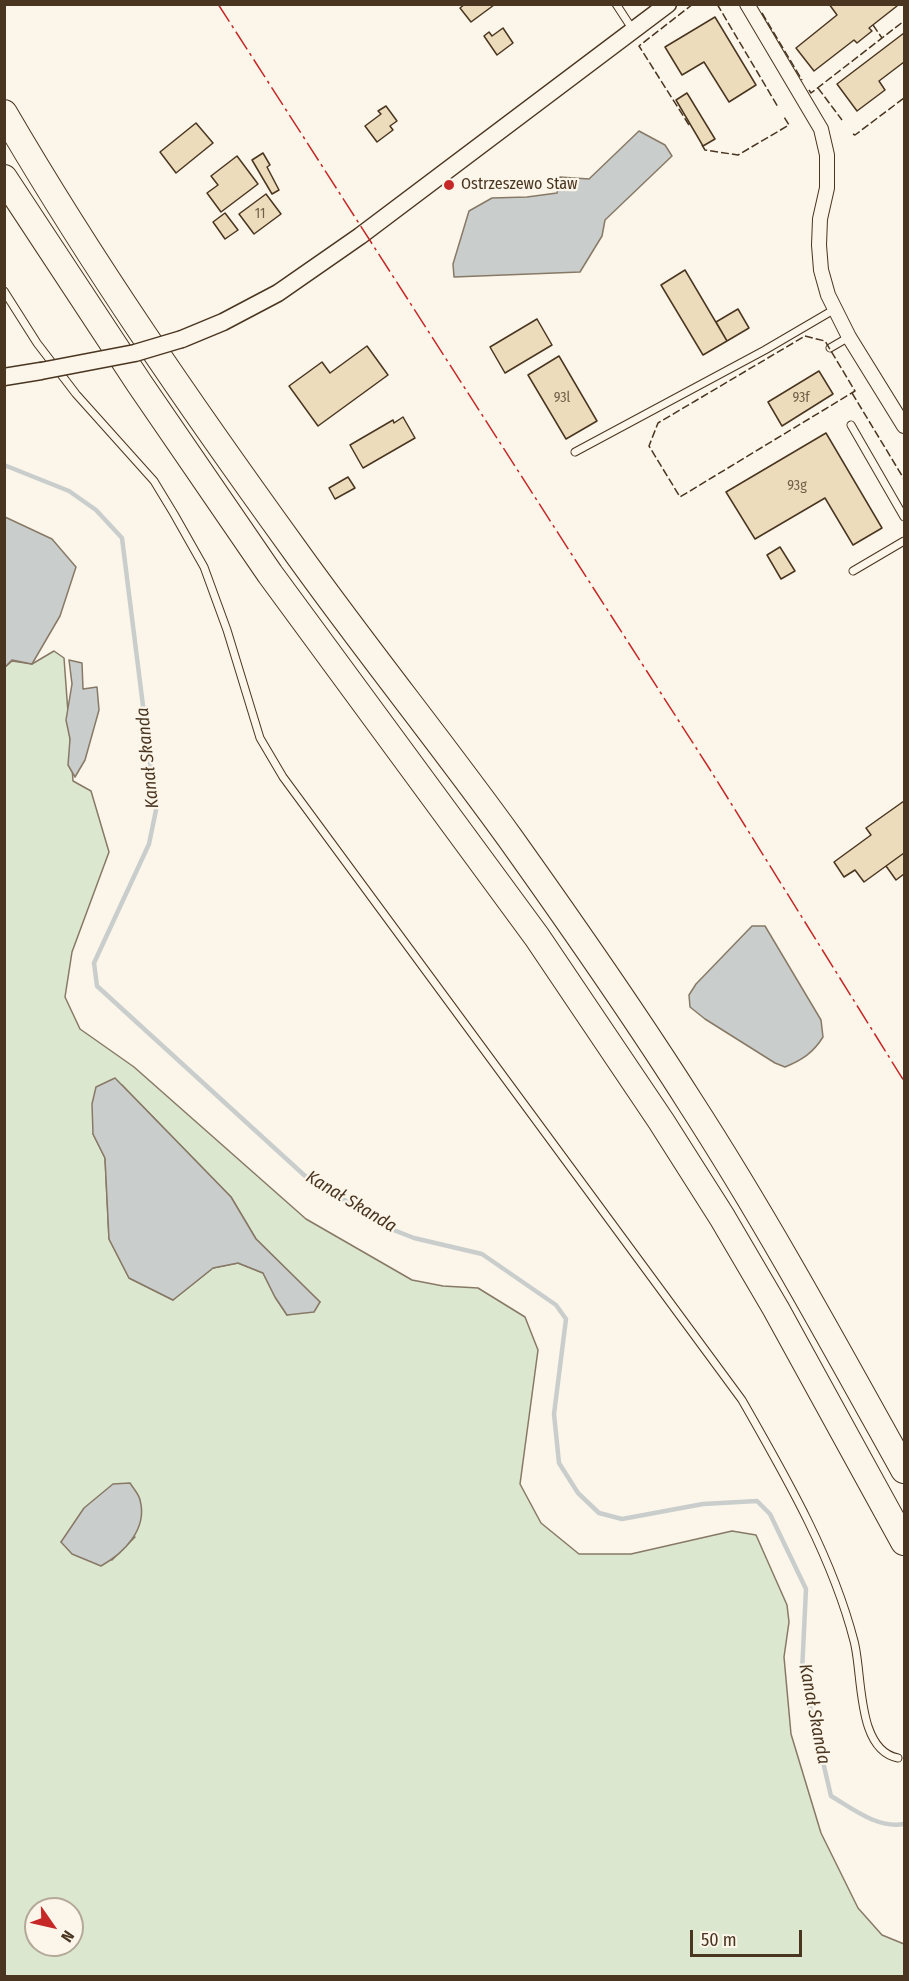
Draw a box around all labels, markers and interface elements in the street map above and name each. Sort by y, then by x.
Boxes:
place label: Ostrzeszewo Staw [461,175,578,195]
marker: Ostrzeszewo Staw [442,178,456,192]
house number: 11 [255,206,265,222]
house number: 93l [554,390,570,406]
house number: 93f [792,390,810,406]
house number: 93g [787,478,807,494]
water label: Kanał Skanda [132,706,164,810]
water label: Kanał Skanda [302,1167,400,1237]
water label: Kanał Skanda [794,1662,834,1766]
north arrow [24,1897,84,1957]
scale bar [693,1918,806,1956]
text: N [57,1927,78,1946]
text: 50 m [701,1929,737,1951]

